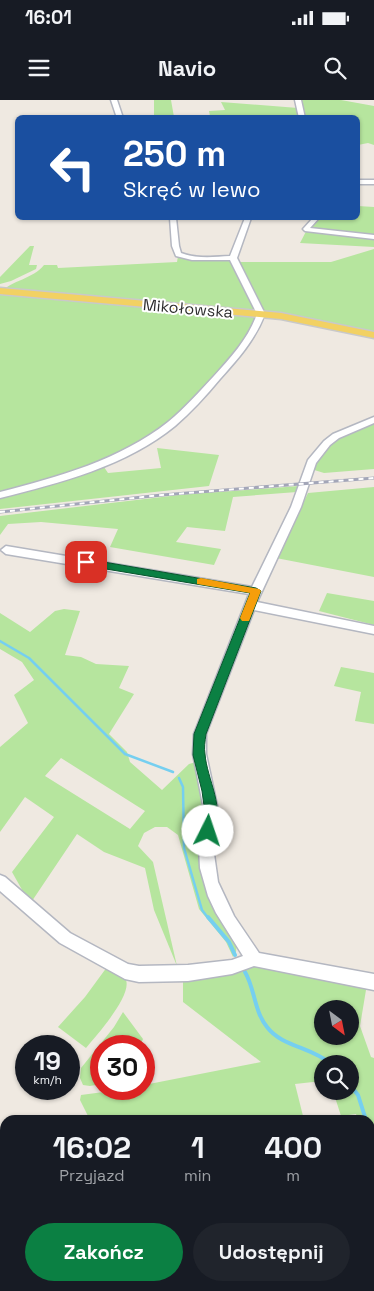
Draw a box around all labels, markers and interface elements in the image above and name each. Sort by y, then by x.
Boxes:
text: 16:01 [25,5,72,30]
icon: menu [25,54,53,82]
text: Navio [158,54,216,82]
icon: search [321,54,349,82]
text: 250 m [123,132,226,176]
icon: left [40,135,105,200]
text: Skręć w lewo [123,175,261,203]
street label: Mikołowska [142,294,234,323]
pin [65,541,107,583]
icon: arrive [72,548,100,576]
position arrow [181,804,233,856]
north arrow [314,1000,359,1045]
map controls [314,1000,359,1100]
speed limit sign: 30 [90,1035,155,1100]
text: 19 [34,1045,61,1077]
button: search [314,1055,359,1100]
text: km/h [33,1072,62,1088]
text: 16:02 [53,1128,131,1167]
text: 1 [191,1128,204,1167]
text: 400 [264,1128,322,1167]
text: Przyjazd [59,1165,125,1186]
text: min [184,1165,211,1186]
text: m [286,1165,300,1186]
button: Zakończ [25,1223,183,1281]
button: Udostępnij [193,1223,350,1281]

